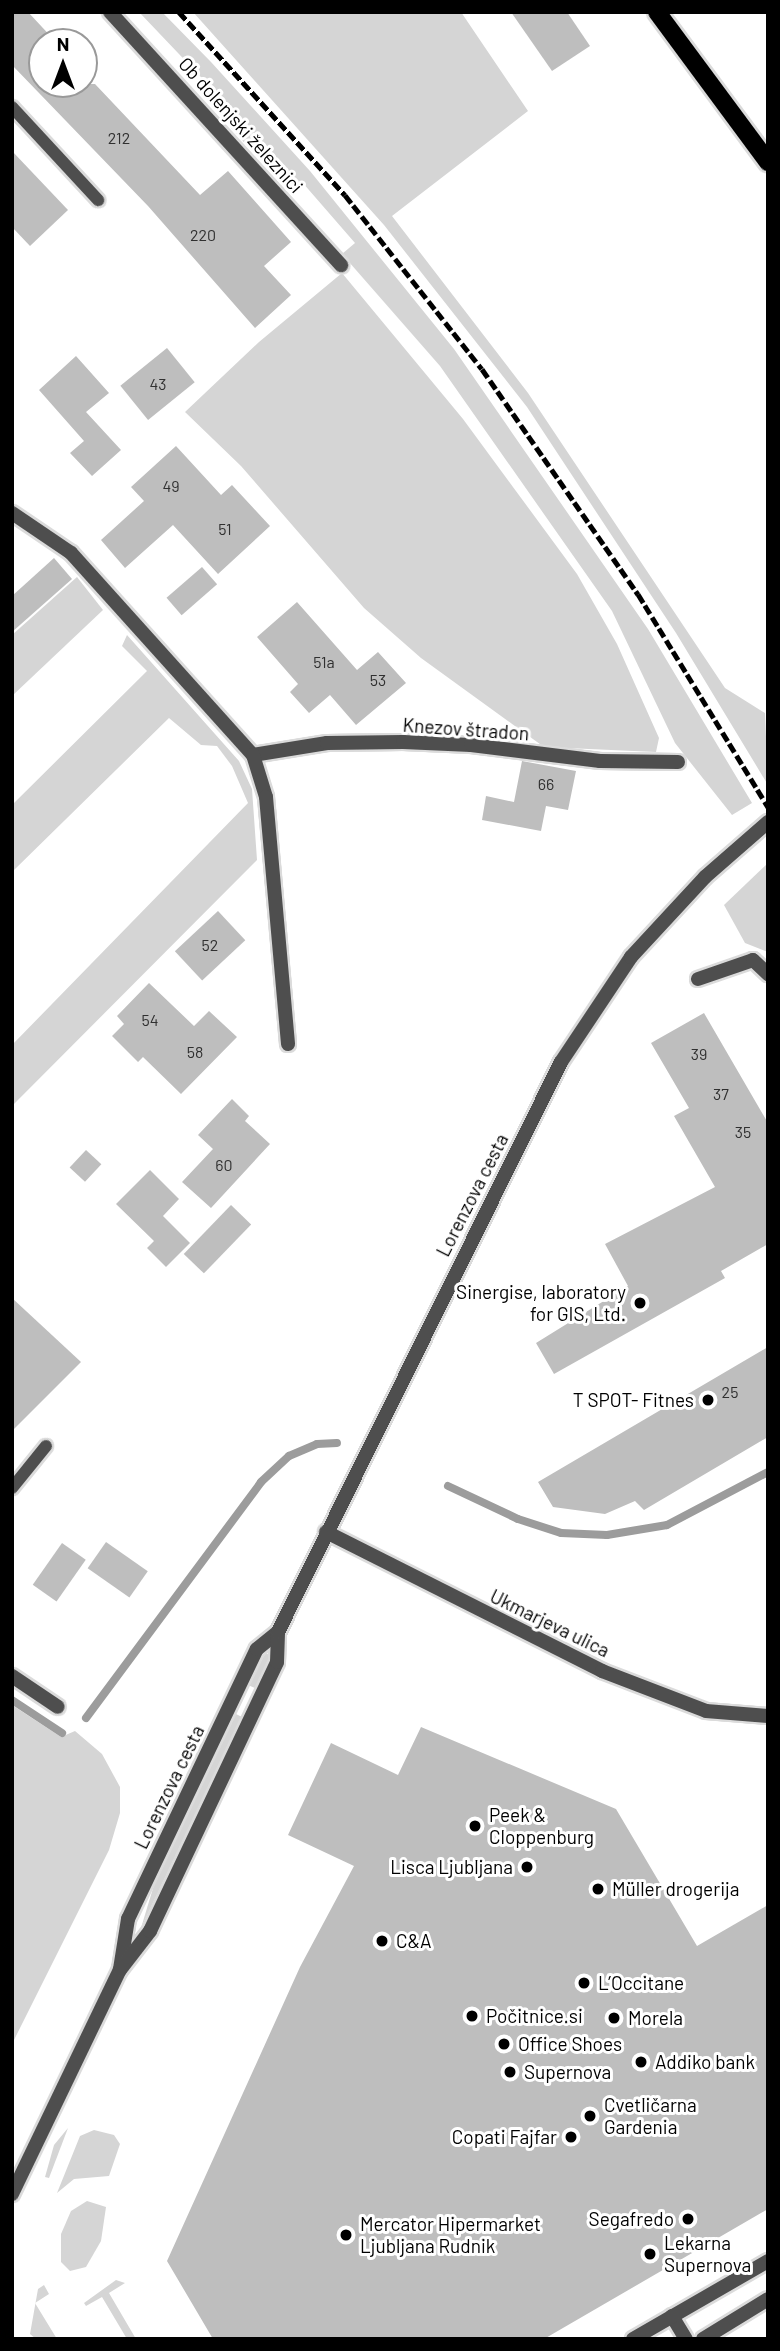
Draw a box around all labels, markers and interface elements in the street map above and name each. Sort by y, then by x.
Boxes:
north arrow [28,28,98,98]
text: N [57,32,69,55]
street label: Ob dolenjski železnici [174,52,308,198]
house number: 212 [108,128,130,148]
house number: 220 [190,225,216,245]
house number: 43 [149,374,167,394]
house number: 49 [162,476,180,496]
house number: 51 [218,519,232,539]
house number: 51a [313,652,335,672]
house number: 53 [370,670,386,690]
street label: Knezov štradon [402,713,530,745]
house number: 66 [538,774,554,794]
house number: 52 [202,935,218,955]
house number: 54 [141,1010,159,1030]
house number: 58 [187,1042,203,1062]
house number: 39 [691,1044,707,1064]
house number: 37 [713,1084,729,1104]
house number: 35 [735,1122,751,1142]
street label: Lorenzova cesta [431,1130,513,1260]
house number: 60 [215,1155,233,1175]
place label: Sinergise, laboratory for GIS, Ltd. [456,1281,626,1325]
marker: Sinergise, laboratory for GIS, Ltd. [632,1295,648,1311]
house number: 25 [722,1382,738,1402]
place label: T SPOT- Fitnes [573,1389,694,1411]
marker: T SPOT- Fitnes [700,1392,716,1408]
street label: Ukmarjeva ulica [487,1584,613,1662]
street label: Lorenzova cesta [129,1722,209,1852]
place label: Peek & Cloppenburg [489,1804,594,1848]
marker: Peek & Cloppenburg [467,1818,483,1834]
place label: Lisca Ljubljana [390,1856,513,1878]
marker: Lisca Ljubljana [519,1859,535,1875]
place label: Müller drogerija [612,1878,739,1900]
marker: Müller drogerija [590,1881,606,1897]
place label: C&A [396,1930,432,1952]
marker: C&A [374,1933,390,1949]
place label: L’Occitane [598,1972,684,1994]
marker: L’Occitane [576,1975,592,1991]
place label: Počitnice.si [486,2005,583,2027]
place label: Morela [628,2007,683,2029]
marker: Počitnice.si [464,2008,480,2024]
marker: Morela [606,2010,622,2026]
place label: Office Shoes [518,2033,622,2055]
marker: Office Shoes [496,2036,512,2052]
place label: Addiko bank [655,2051,755,2073]
marker: Addiko bank [633,2054,649,2070]
place label: Supernova [524,2061,611,2083]
marker: Supernova [502,2064,518,2080]
place label: Cvetličarna Gardenia [604,2094,697,2138]
marker: Cvetličarna Gardenia [582,2108,598,2124]
place label: Copati Fajfar [452,2126,557,2148]
marker: Copati Fajfar [563,2129,579,2145]
place label: Segafredo [589,2208,674,2230]
marker: Segafredo [680,2211,696,2227]
place label: Mercator Hipermarket Ljubljana Rudnik [360,2213,541,2257]
marker: Mercator Hipermarket Ljubljana Rudnik [338,2227,354,2243]
place label: Lekarna Supernova [664,2232,751,2276]
marker: Lekarna Supernova [642,2246,658,2262]

